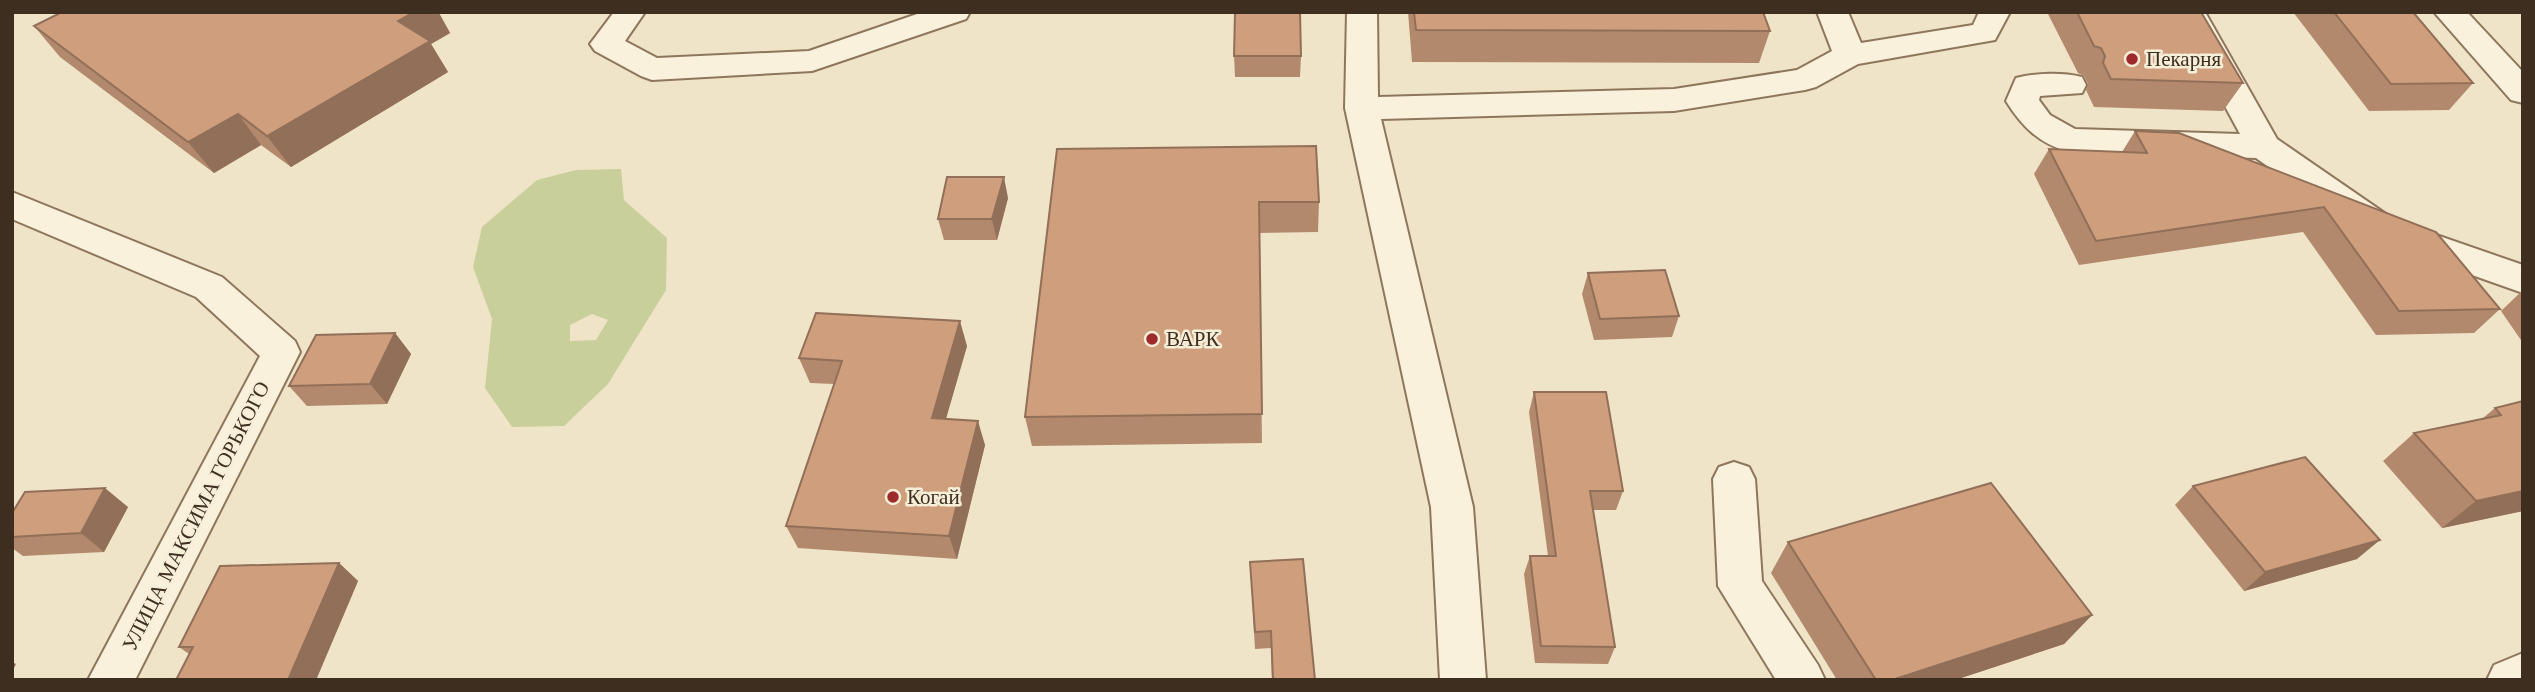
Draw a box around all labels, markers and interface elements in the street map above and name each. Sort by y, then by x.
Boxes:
place label: Пекарня [2146,47,2221,71]
marker: Пекарня [2124,51,2140,67]
place label: ВАРК [1166,327,1221,351]
marker: ВАРК [1144,331,1160,347]
street label: УЛИЦА МАКСИМА ГОРЬКОГО [117,377,275,655]
place label: Когай [907,485,960,509]
marker: Когай [885,489,901,505]

